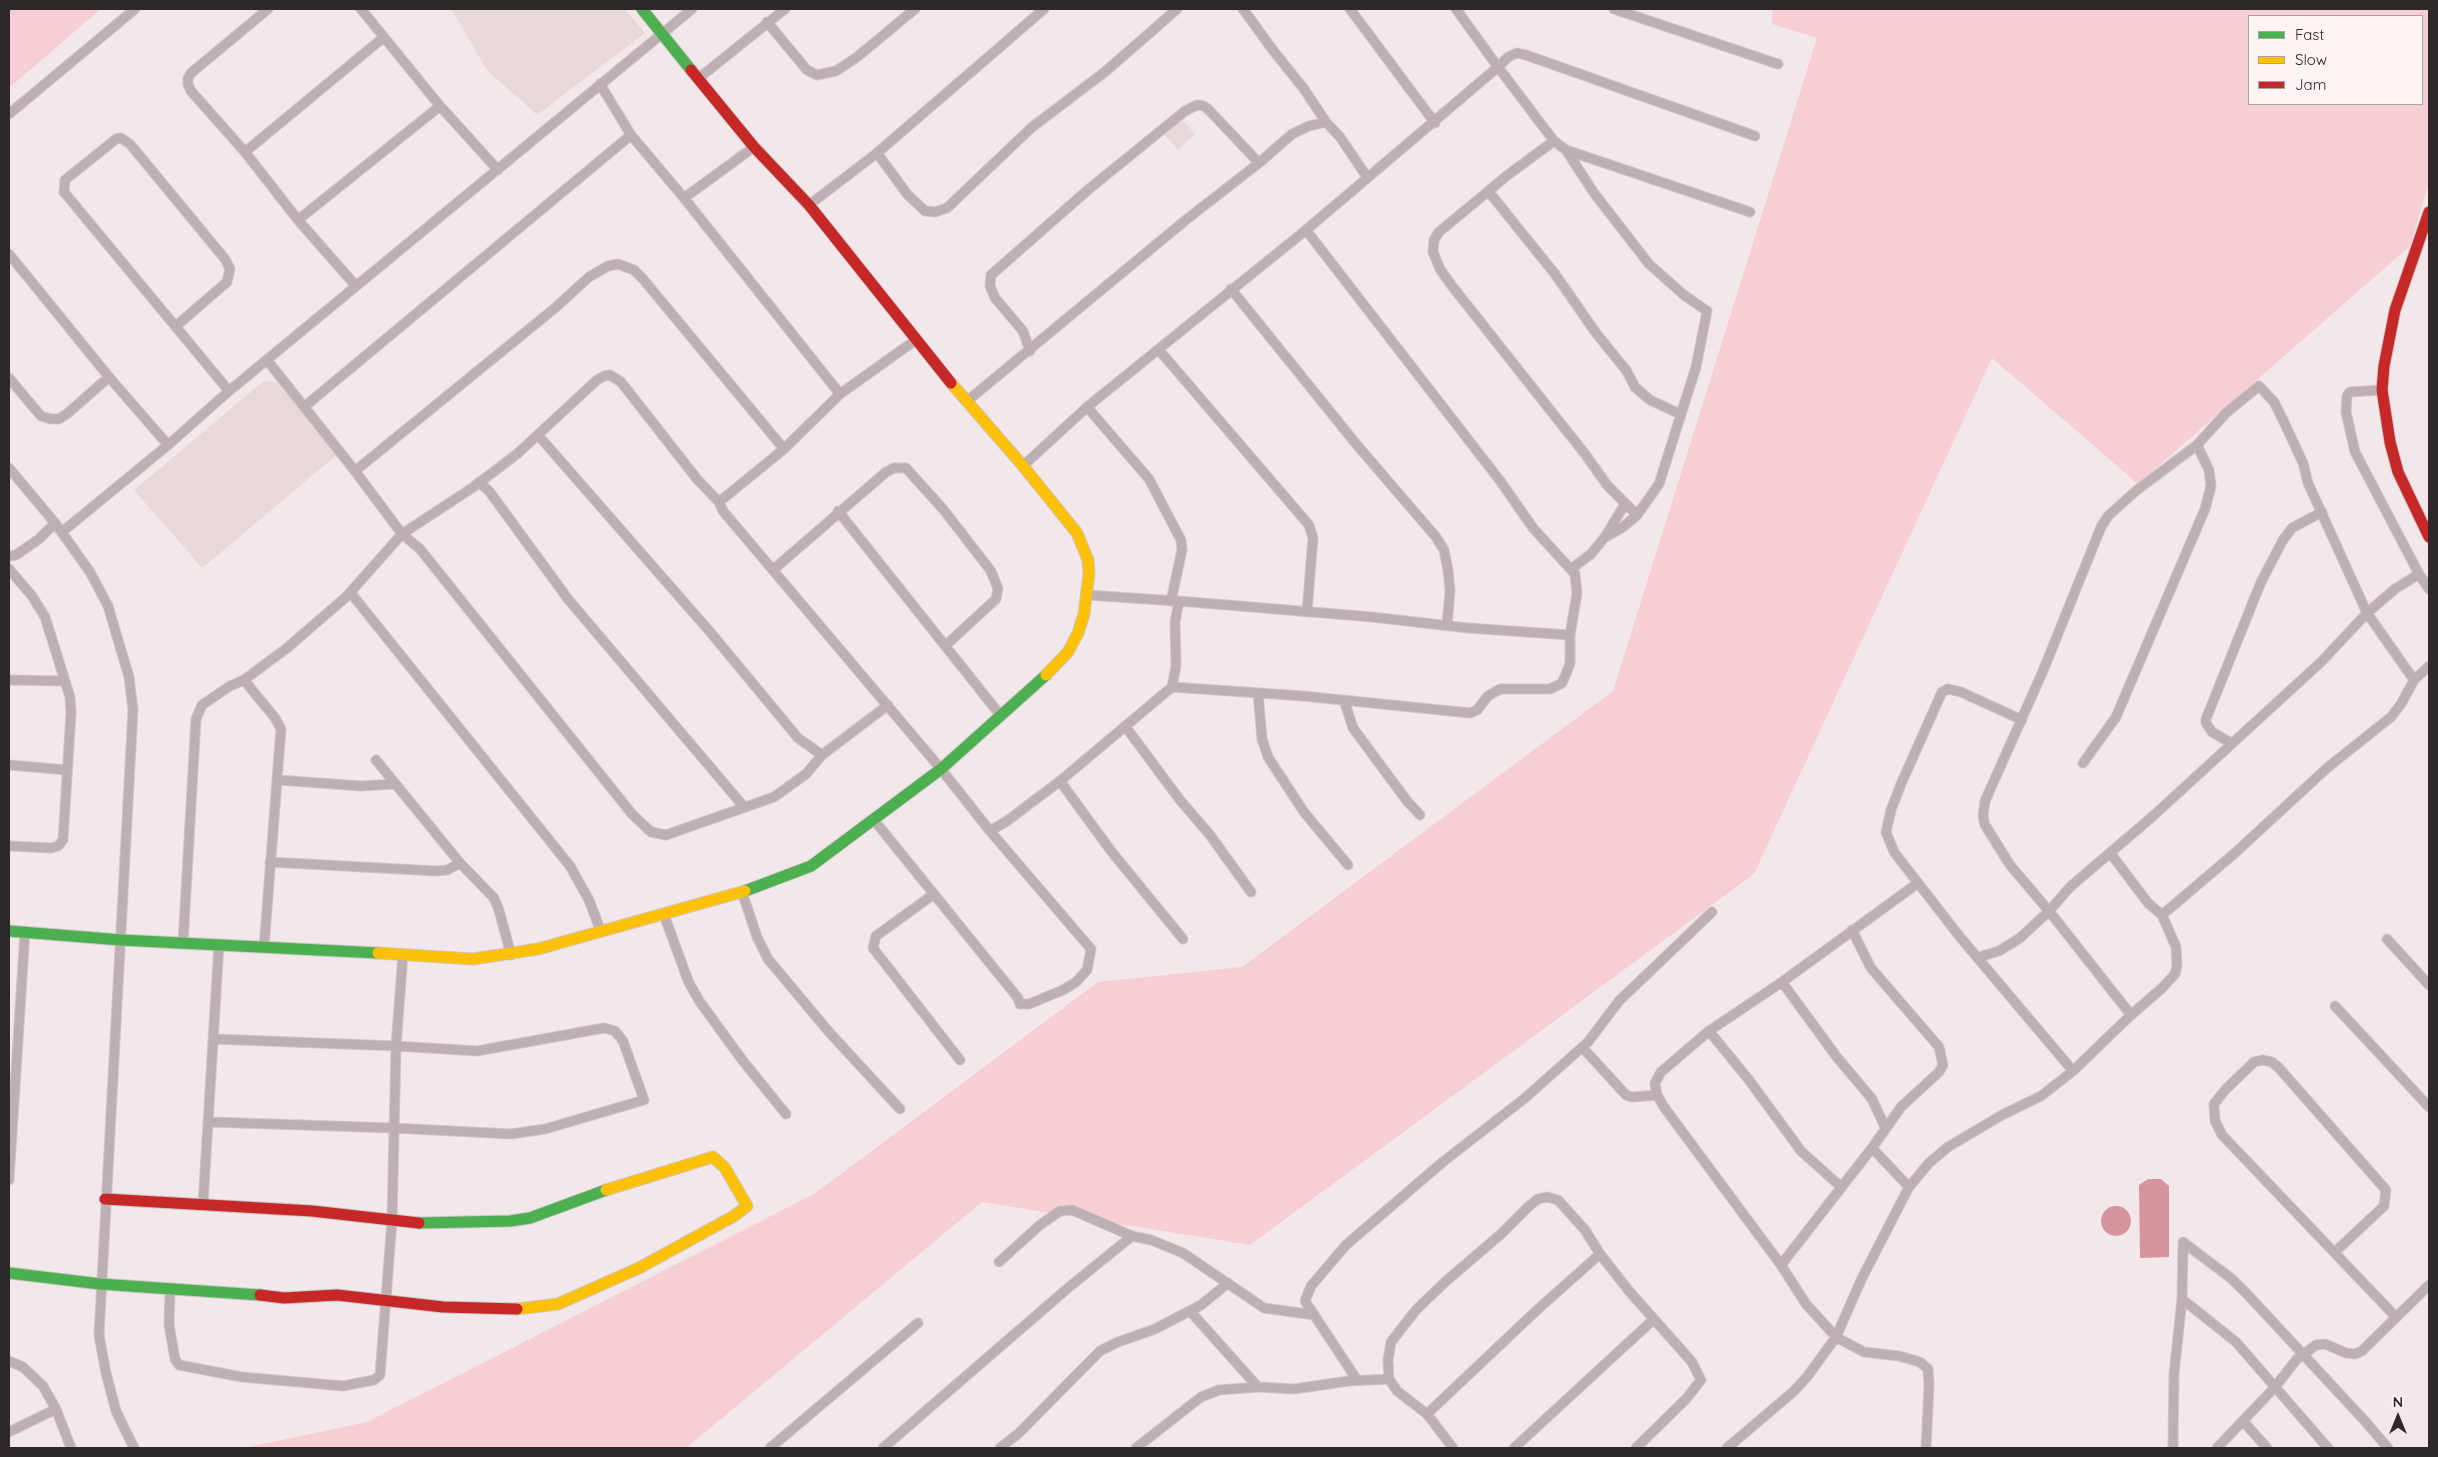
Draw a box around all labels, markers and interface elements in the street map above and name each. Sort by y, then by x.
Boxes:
legend [2248,15,2423,105]
text: Fast [2295,25,2324,44]
text: Slow [2295,50,2327,69]
text: Jam [2295,75,2326,94]
north arrow [2373,1392,2423,1442]
text: N [2393,1393,2403,1411]

